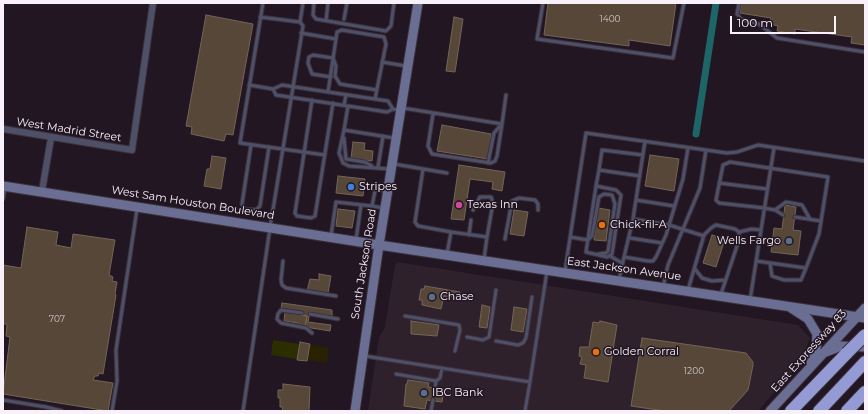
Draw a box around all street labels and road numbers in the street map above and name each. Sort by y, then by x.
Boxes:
street label: West Madrid Street [15,115,123,145]
street label: West Sam Houston Boulevard [111,184,275,222]
street label: South Jackson Road [349,208,379,320]
street label: East Jackson Avenue [566,254,682,284]
street label: East Expressway 83 [769,307,849,395]

